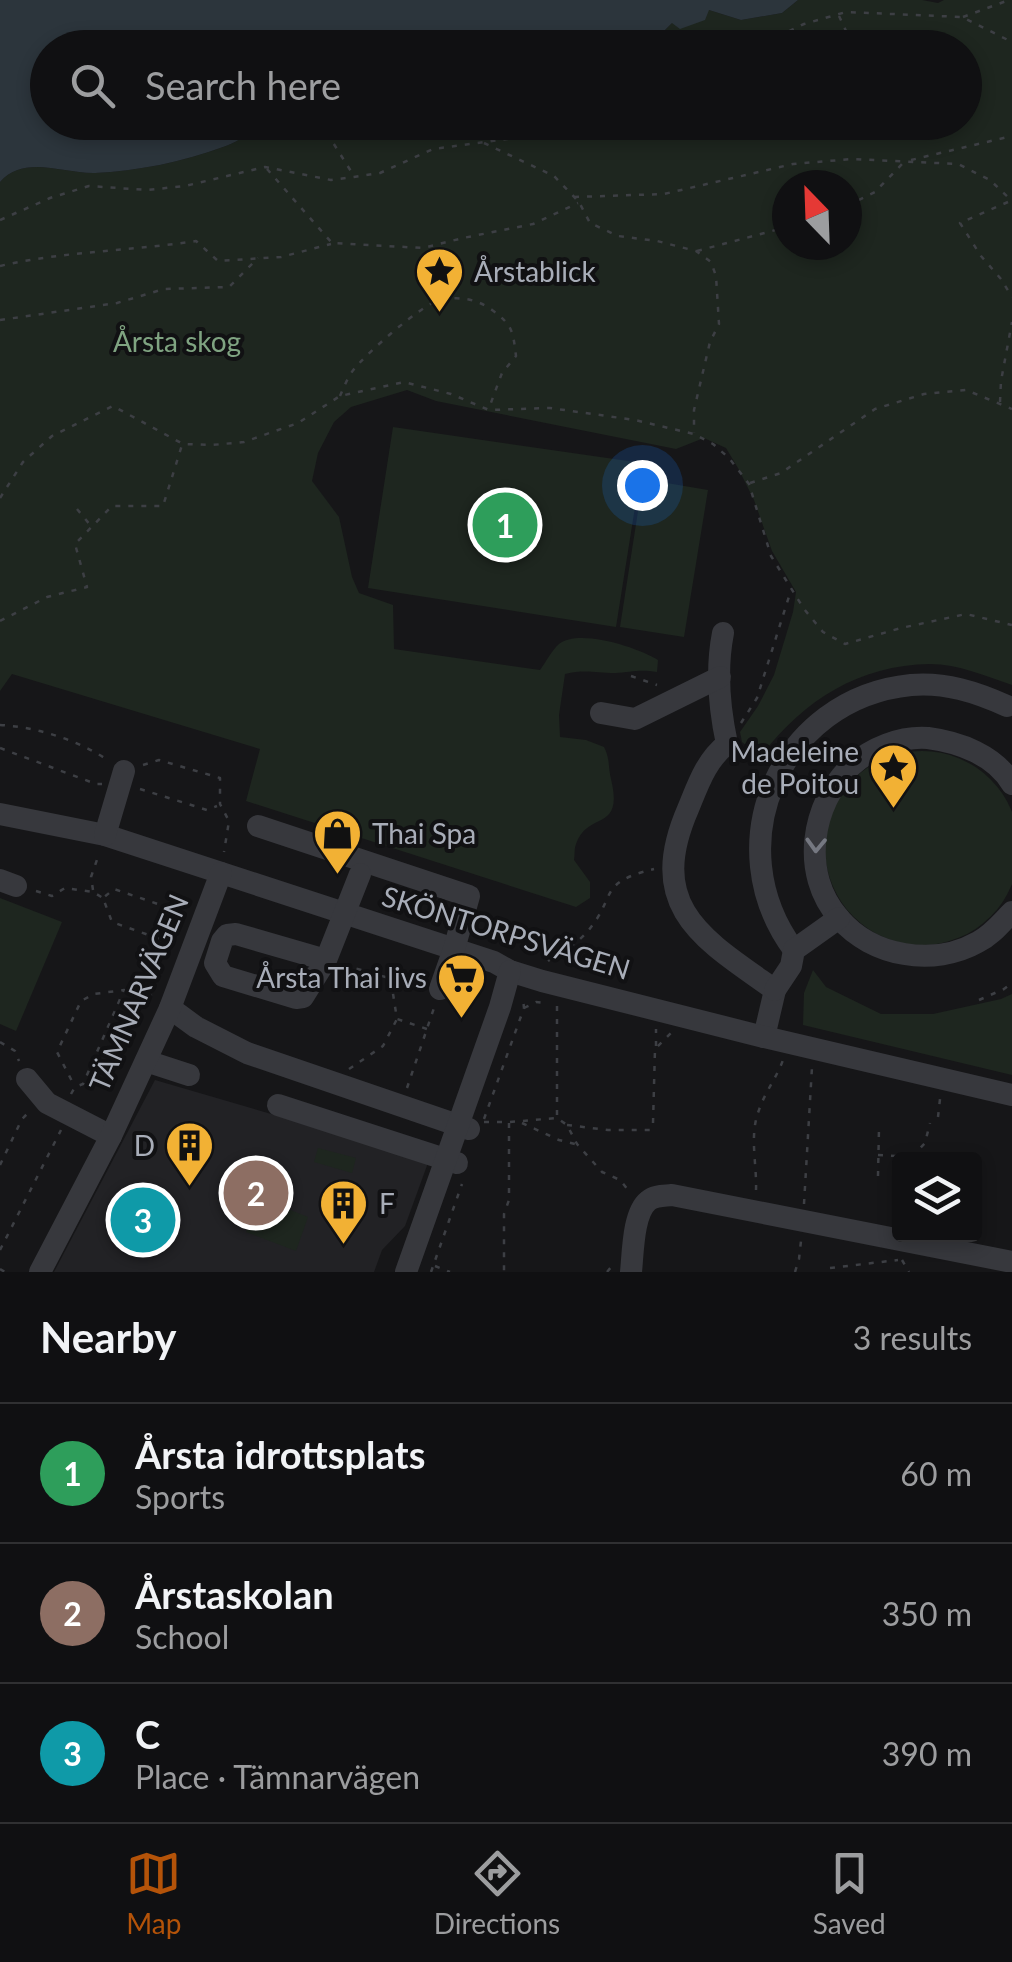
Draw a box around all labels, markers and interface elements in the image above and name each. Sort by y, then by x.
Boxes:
search box [30,30,982,140]
icon: search [65,58,120,113]
text: Search here [145,62,341,108]
north arrow [772,170,862,260]
place icon: Årstablick [413,246,465,314]
place label: Årstablick [474,254,596,288]
park label: Årsta skog [113,324,241,358]
your location [617,460,668,511]
pin: 1 [472,488,538,562]
place label: Madeleine de Poitou [731,734,859,800]
place icon: Madeleine de Poitou [868,742,920,810]
shop icon: Thai Spa [311,808,363,876]
place label: Thai Spa [372,816,476,850]
one-way arrow [806,837,827,853]
street label: SKÖNTORPSVÄGEN [378,878,634,986]
street label: TÄMNARVÄGEN [81,889,195,1096]
supermarket icon: Årsta Thai livs [436,952,488,1020]
place label: Årsta Thai livs [256,960,427,994]
building icon: D [164,1120,216,1188]
place label: D [134,1128,155,1162]
map controls [892,1152,982,1242]
button: layers [892,1152,982,1242]
pin: 2 [224,1156,288,1230]
building icon: F [318,1178,370,1246]
pin: 3 [110,1182,176,1258]
place label: F [379,1186,395,1220]
text: Nearby [40,1312,177,1362]
text: 3 results [853,1318,972,1357]
text: Årsta idrottsplats [135,1431,425,1477]
text: 1 [63,1454,82,1493]
text: 60 m [900,1454,972,1493]
text: Sports [135,1477,225,1516]
text: Årstaskolan [135,1571,334,1617]
text: 2 [63,1594,82,1633]
text: 350 m [882,1594,972,1633]
text: School [135,1617,229,1656]
text: C [135,1711,160,1757]
text: 3 [63,1734,82,1773]
text: 390 m [882,1734,972,1773]
text: Place · Tämnarvägen [135,1757,420,1796]
tab: Map [126,1846,181,1940]
tab: Directions [434,1846,560,1940]
tab: Saved [813,1846,886,1940]

